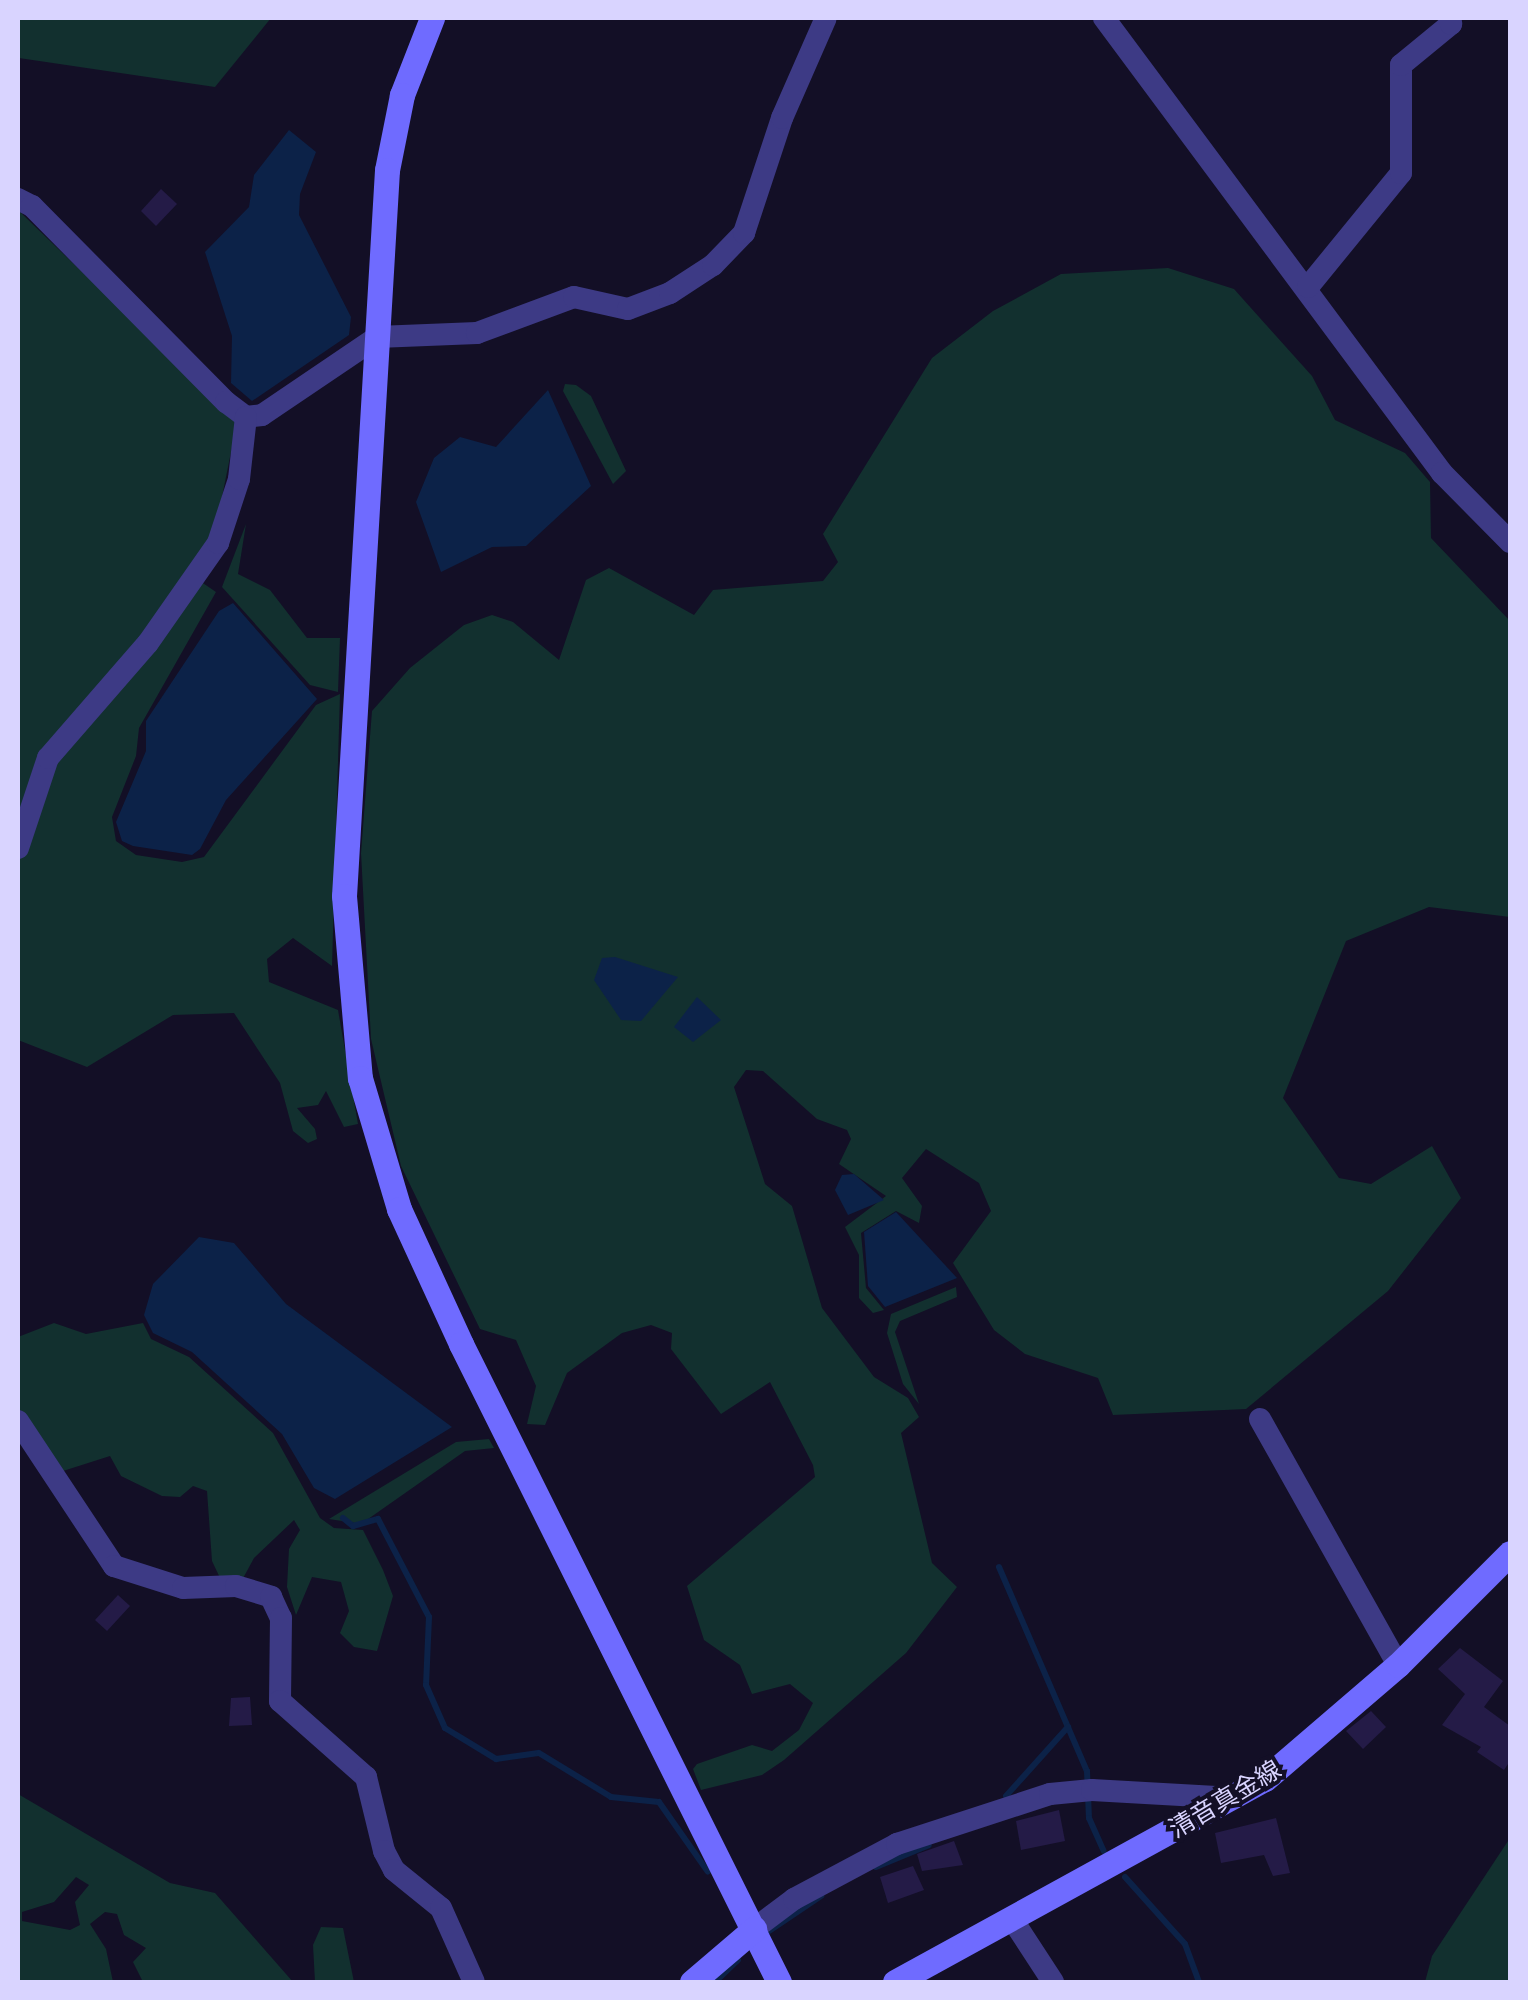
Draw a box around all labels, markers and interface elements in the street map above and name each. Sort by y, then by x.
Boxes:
street label: 清音真金線 [1164,1754,1286,1844]

